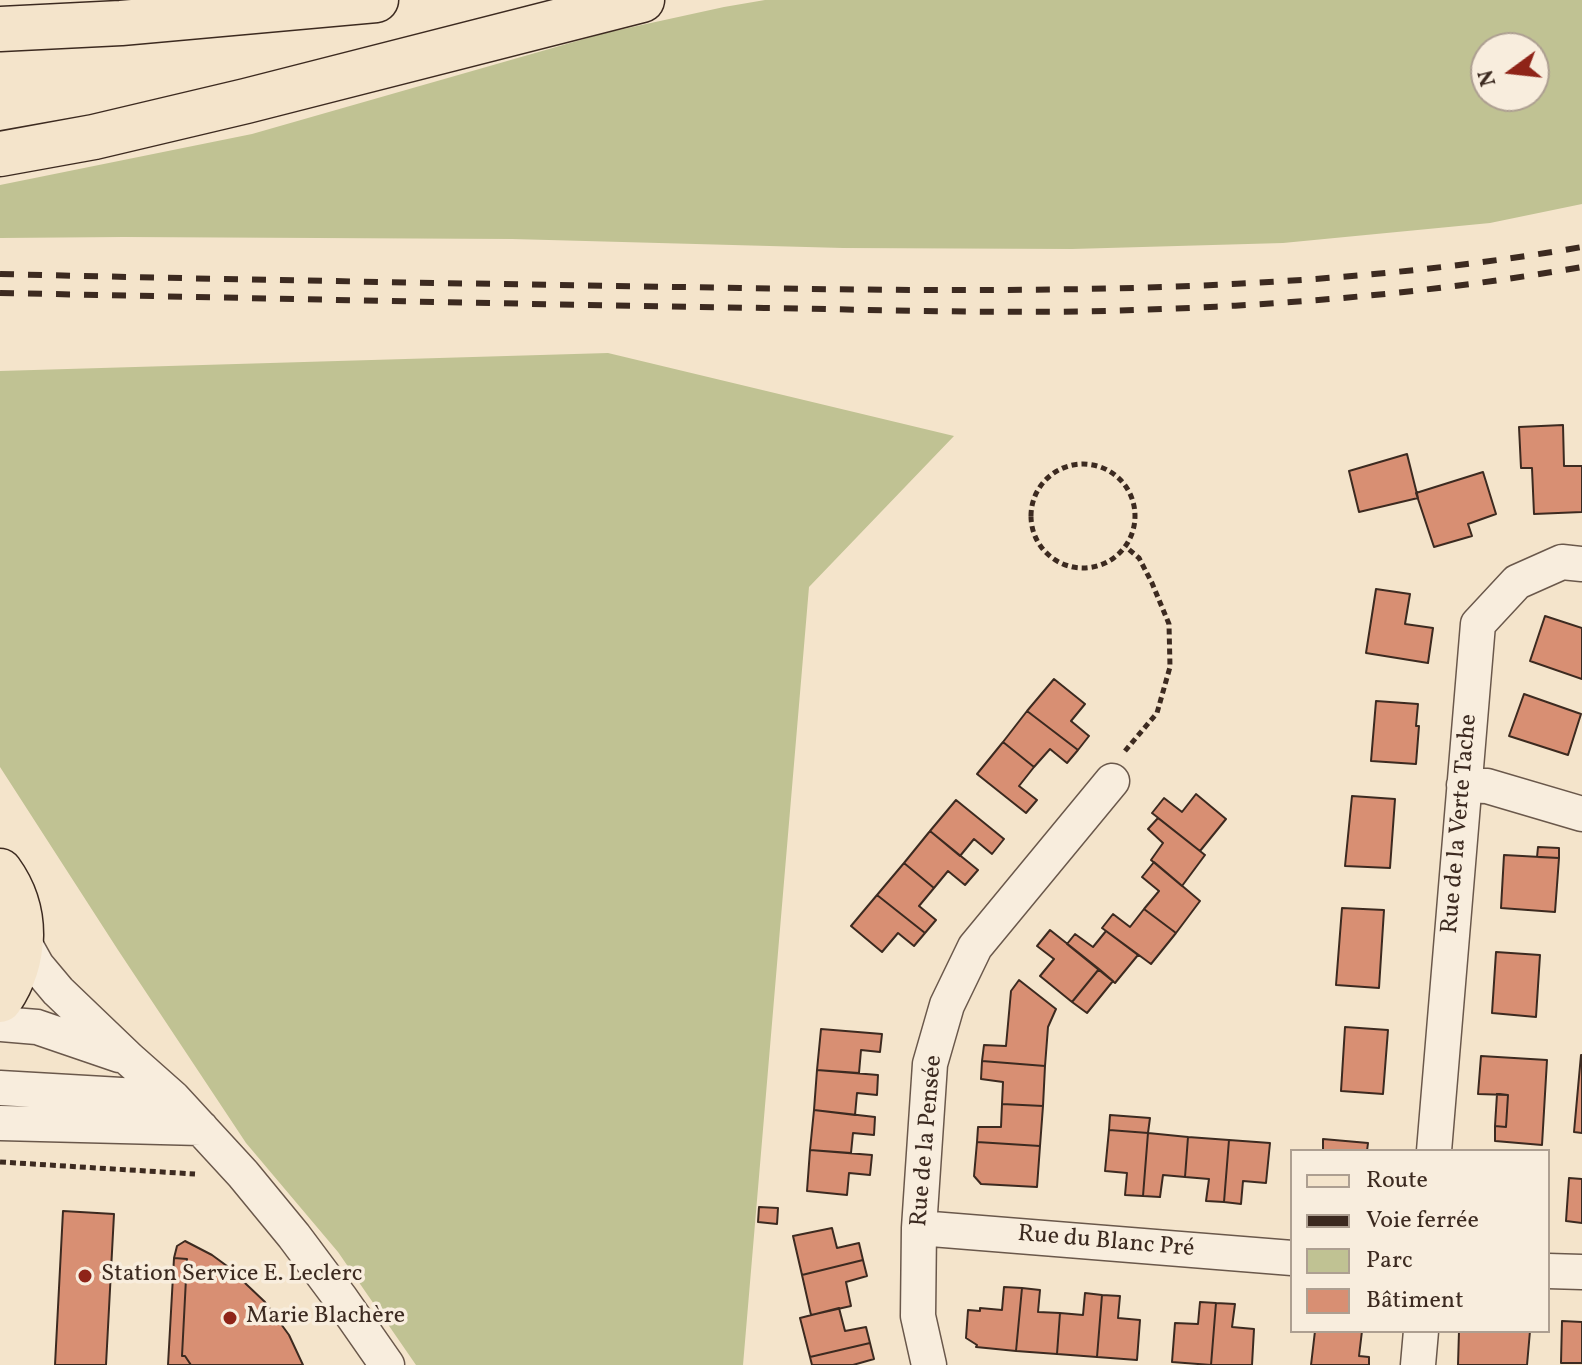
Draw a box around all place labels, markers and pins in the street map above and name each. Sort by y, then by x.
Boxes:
place label: Station Service E. Leclerc [101,1262,362,1290]
marker: Station Service E. Leclerc [76,1267,94,1285]
place label: Marie Blachère [246,1304,405,1332]
marker: Marie Blachère [221,1309,239,1327]

